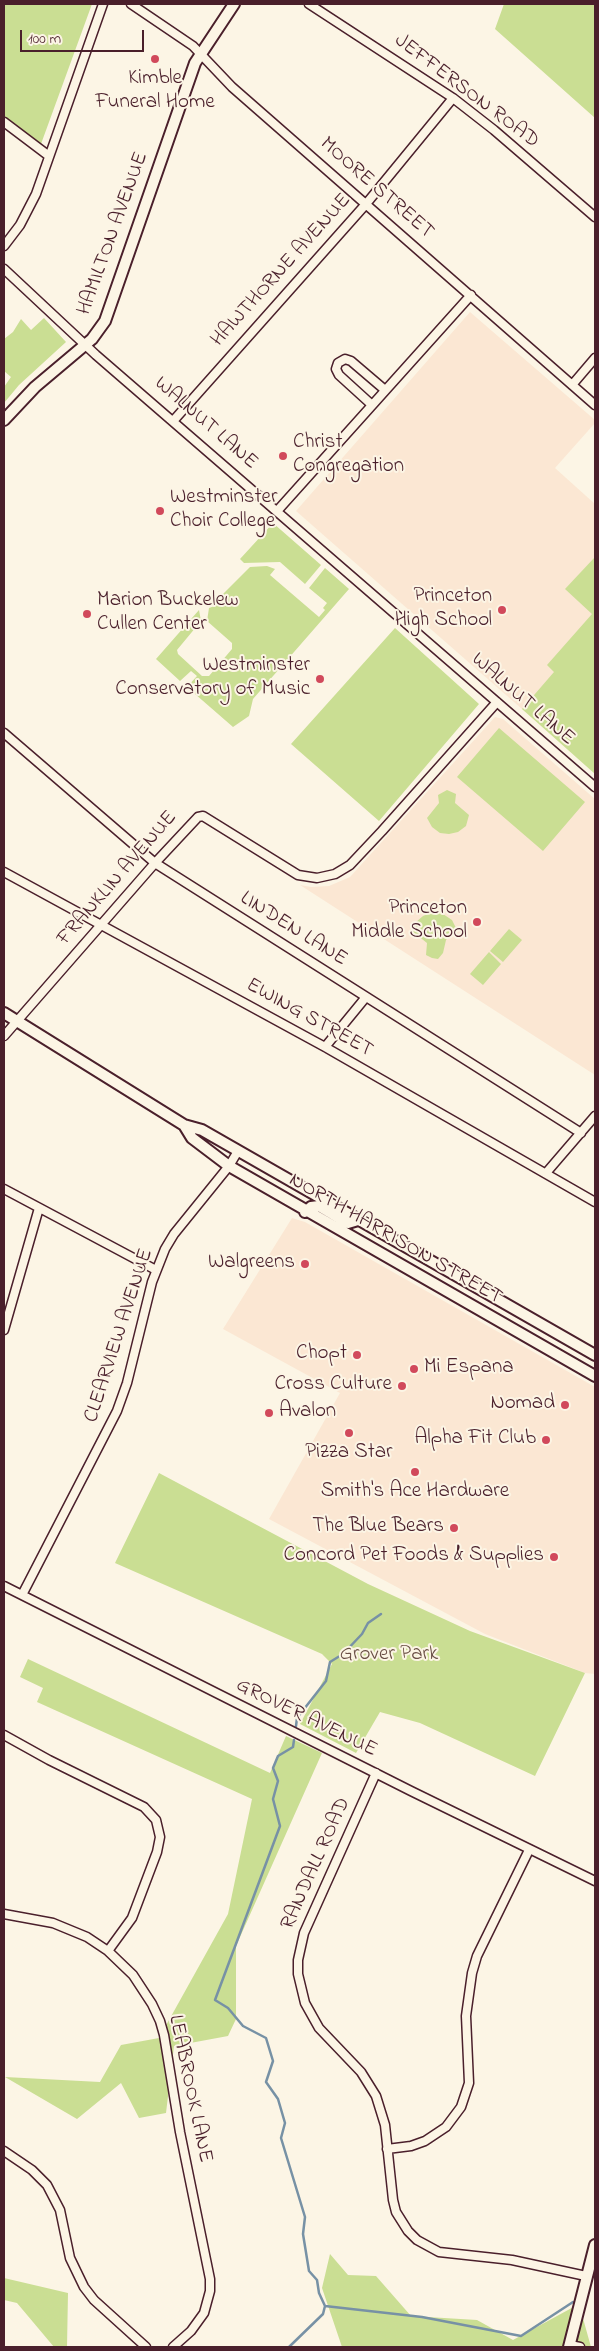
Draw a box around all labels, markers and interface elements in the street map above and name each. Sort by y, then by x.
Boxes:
scale bar [22,20,146,52]
text: 100 m [28,28,61,50]
street label: JEFFERSON ROAD [388,29,544,155]
marker: Kimble Funeral Home [149,53,161,65]
place label: Kimble Funeral Home [95,67,215,117]
street label: MOORE STREET [314,132,438,246]
street label: HAMILTON AVENUE [73,149,155,319]
street label: HAWTHORNE AVENUE [207,189,357,353]
street label: WALNUT LANE [148,372,262,476]
place label: Christ Congregation [293,431,404,481]
marker: Christ Congregation [277,450,289,462]
place label: Westminster Choir College [170,486,278,536]
marker: Westminster Choir College [154,505,166,517]
place label: Princeton High School [395,585,492,635]
place label: Marion Buckelew Cullen Center [97,589,239,639]
marker: Princeton High School [496,604,508,616]
marker: Marion Buckelew Cullen Center [81,608,93,620]
street label: WALNUT LANE [465,648,579,752]
place label: Westminster Conservatory of Music [115,654,310,704]
marker: Westminster Conservatory of Music [314,673,326,685]
street label: FRANKLIN AVENUE [53,806,183,952]
street label: LINDEN LANE [235,887,351,973]
place label: Princeton Middle School [351,897,467,947]
marker: Princeton Middle School [471,916,483,928]
street label: EWING STREET [241,974,377,1064]
street label: NORTH HARRISON STREET [284,1168,506,1312]
street label: CLEARVIEW AVENUE [80,1246,160,1426]
place label: Walgreens [208,1251,295,1277]
marker: Walgreens [299,1258,311,1270]
place label: Chopt [296,1342,347,1368]
marker: Chopt [351,1349,363,1361]
place label: Mi Espana [424,1356,514,1382]
marker: Mi Espana [408,1363,420,1375]
place label: Cross Culture [274,1373,392,1399]
marker: Cross Culture [396,1380,408,1392]
place label: Nomad [490,1392,555,1418]
marker: Nomad [559,1399,571,1411]
place label: Avalon [279,1400,336,1426]
marker: Avalon [263,1407,275,1419]
marker: Pizza Star [343,1427,355,1439]
place label: Alpha Fit Club [414,1427,536,1453]
marker: Alpha Fit Club [540,1434,552,1446]
place label: Pizza Star [305,1441,393,1467]
marker: Smith's Ace Hardware [409,1466,421,1478]
place label: Smith's Ace Hardware [321,1480,509,1506]
place label: The Blue Bears [312,1515,444,1541]
marker: The Blue Bears [448,1522,460,1534]
place label: Concord Pet Foods & Supplies [284,1544,544,1570]
marker: Concord Pet Foods & Supplies [548,1551,560,1563]
park label: Grover Park [340,1643,438,1669]
street label: GROVER AVENUE [231,1674,381,1764]
street label: RANDALL ROAD [277,1794,357,1934]
street label: LEABROOK LANE [161,2013,217,2165]

